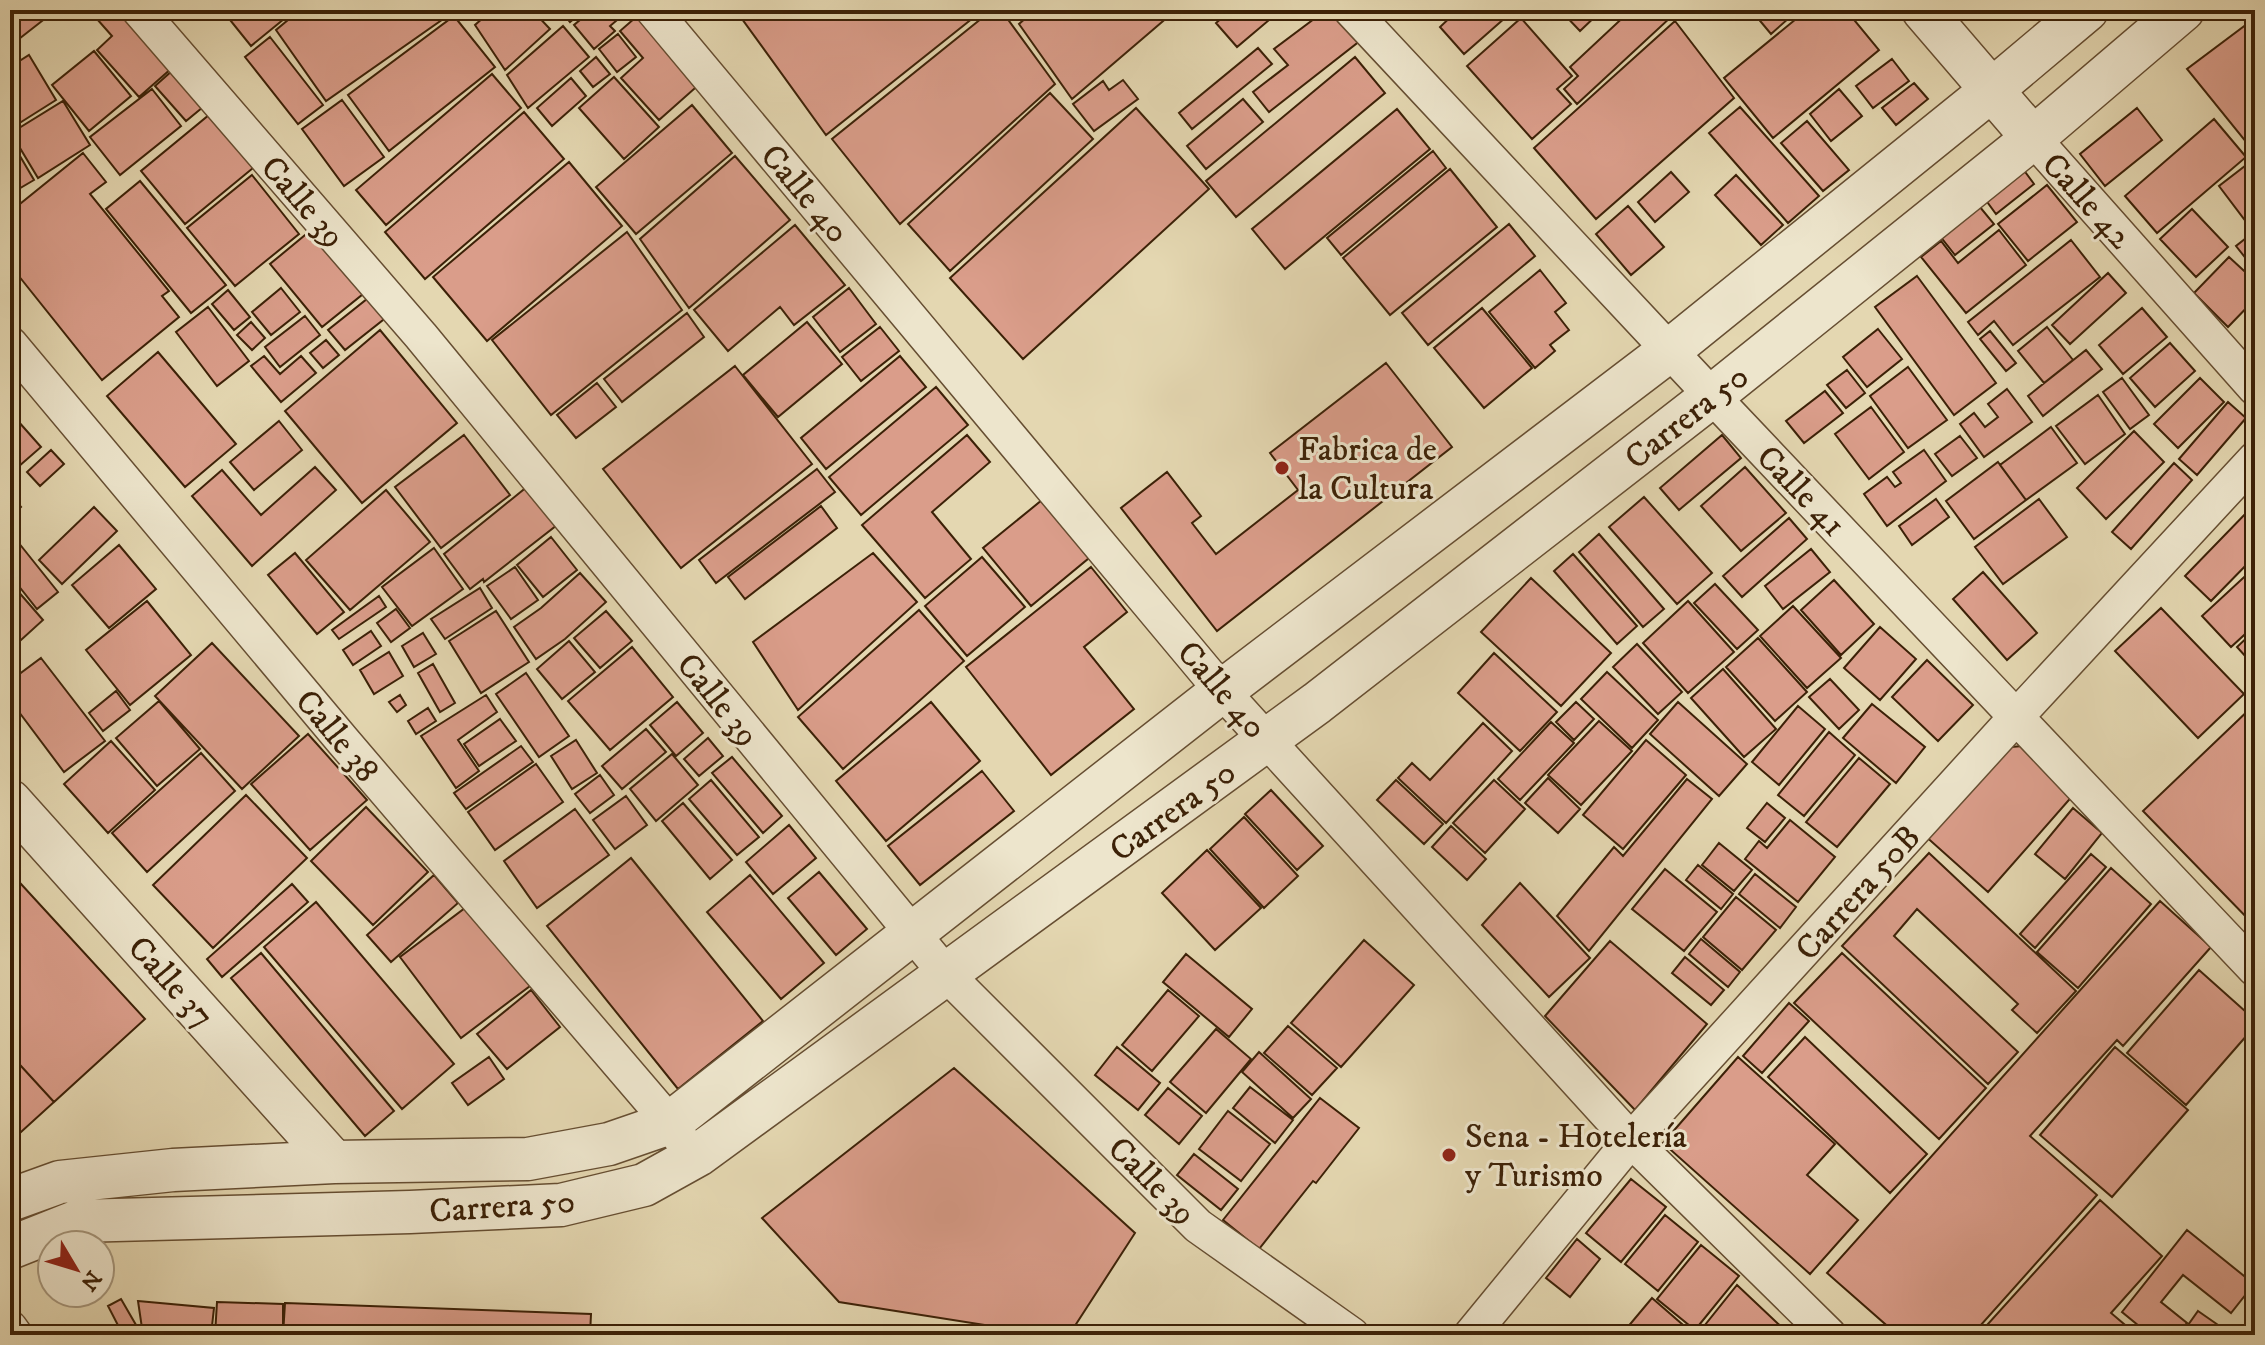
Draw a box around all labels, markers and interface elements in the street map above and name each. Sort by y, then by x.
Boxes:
street label: Calle 40 [751,136,858,252]
street label: Calle 42 [2032,145,2141,258]
street label: Calle 39 [251,148,354,257]
street label: Carrera 50 [1617,356,1758,479]
place label: Fabrica de la Cultura [1298,429,1437,510]
street label: Calle 41 [1747,437,1854,546]
marker: Fabrica de la Cultura [1273,459,1291,477]
street label: Calle 40 [1167,633,1276,748]
street label: Calle 39 [667,645,768,756]
street label: Calle 38 [286,681,387,791]
street label: Carrera 50 [1102,752,1245,872]
street label: Carrera 50B [1787,817,1930,970]
street label: Calle 37 [118,928,223,1037]
place label: Sena - Hotelería y Turismo [1465,1116,1688,1197]
street label: Calle 39 [1098,1128,1205,1235]
marker: Sena - Hotelería y Turismo [1440,1146,1458,1164]
street label: Carrera 50 [428,1181,576,1233]
north arrow [36,1229,116,1309]
text: N [74,1265,107,1296]

